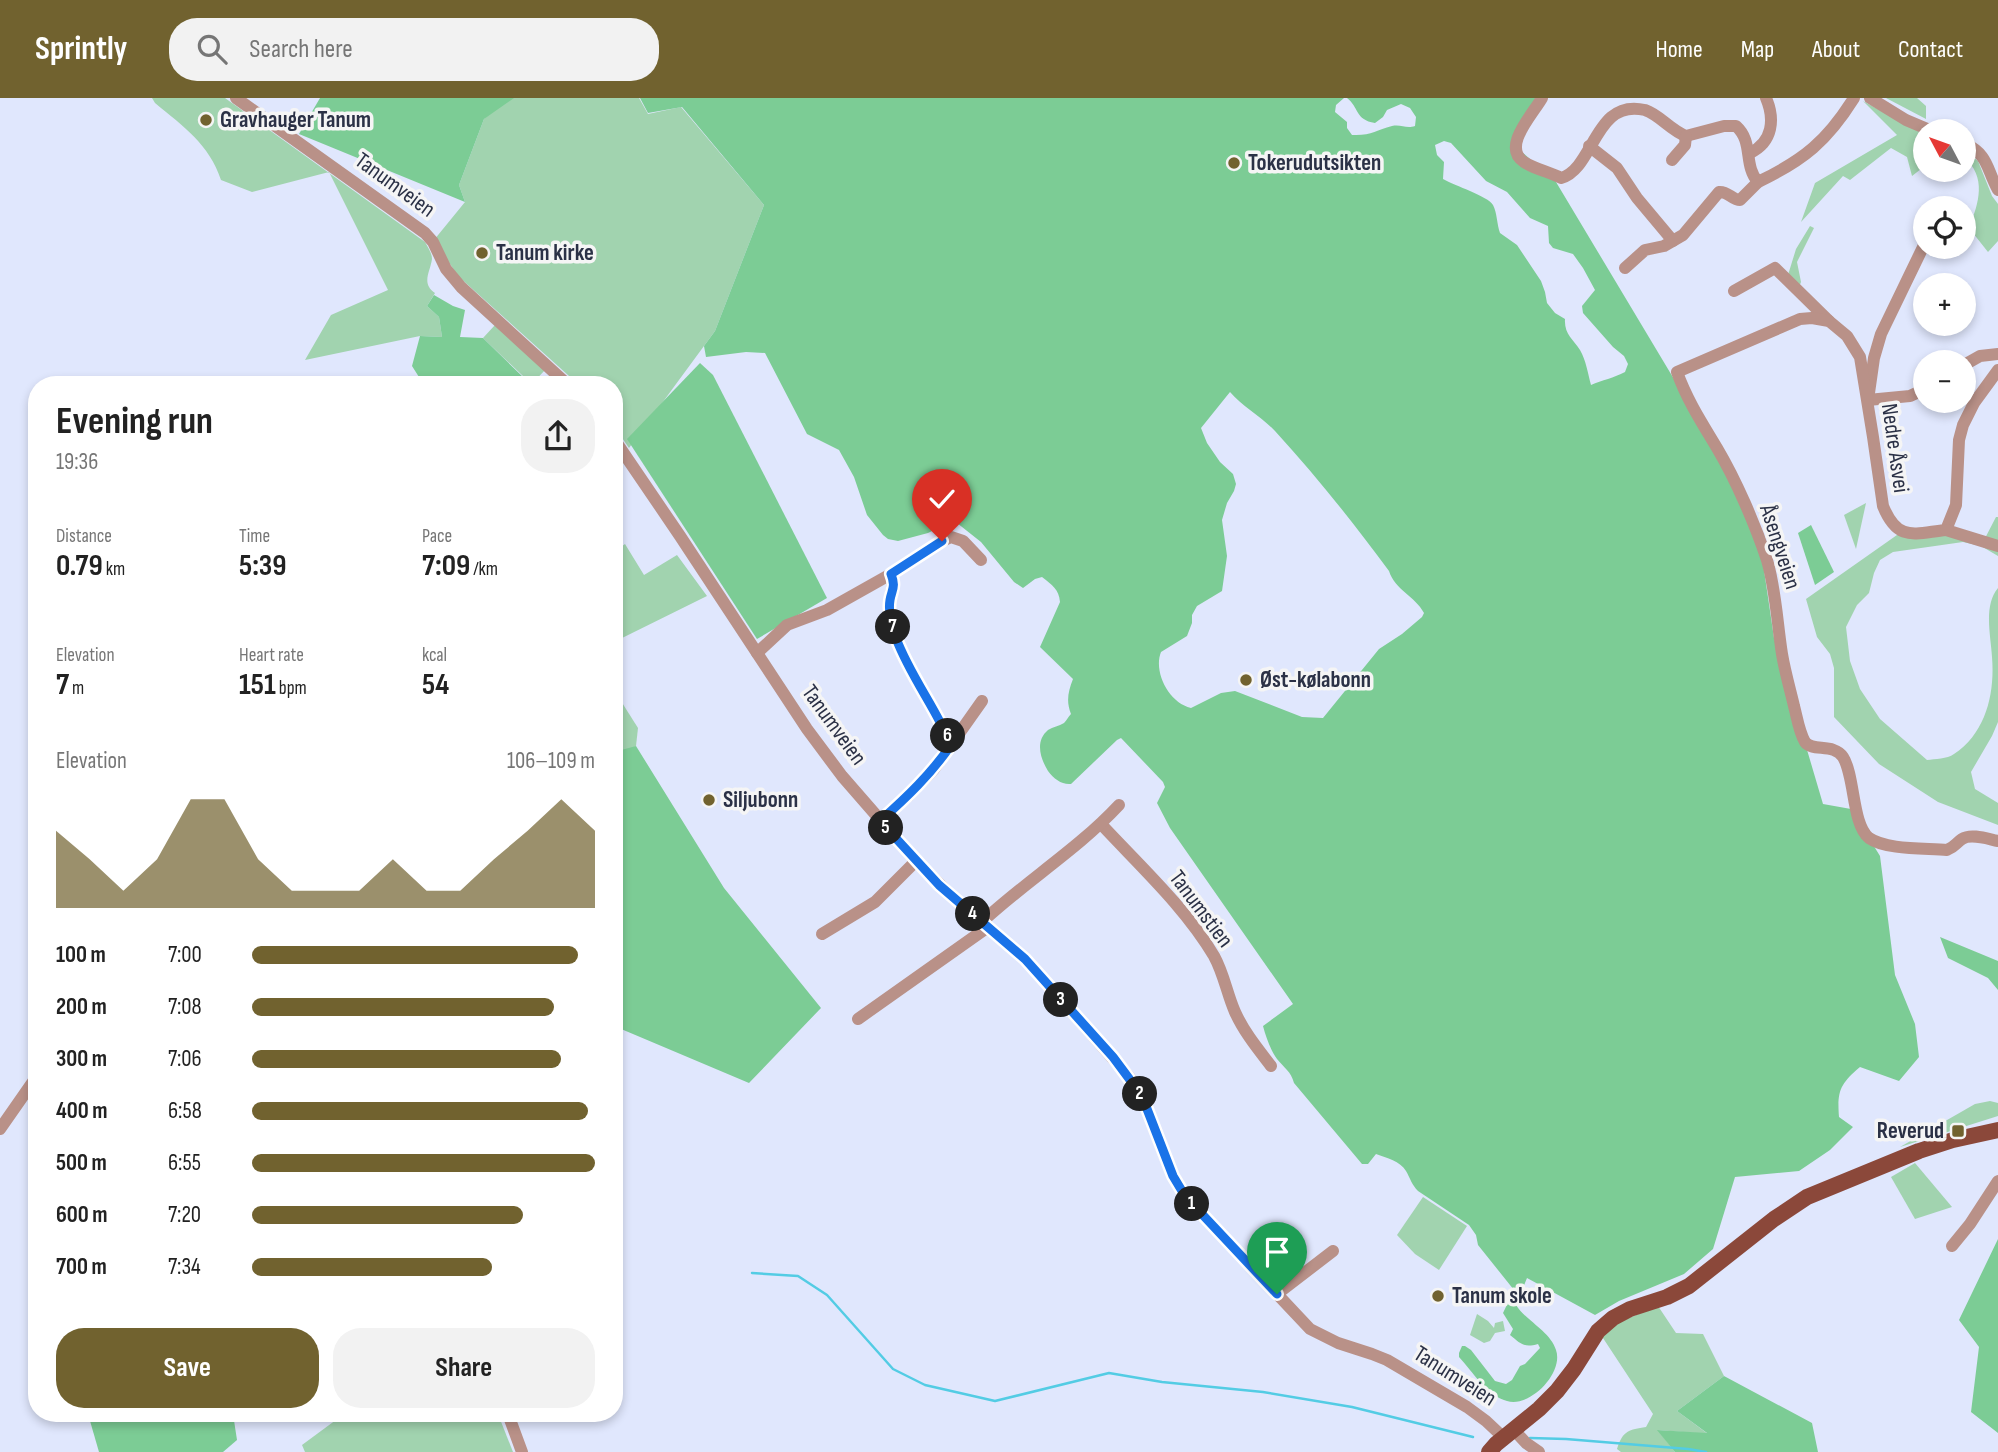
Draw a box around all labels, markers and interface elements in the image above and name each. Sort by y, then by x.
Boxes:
search box [169,18,659,81]
text: Sprintly [35,29,127,69]
icon: search [193,30,231,68]
text: Search here [249,34,353,65]
text: Home [1655,35,1703,64]
text: Map [1741,35,1774,64]
text: About [1812,35,1860,64]
text: Contact [1898,35,1963,64]
place label: Gravhauger Tanum [220,106,371,134]
marker: Gravhauger Tanum [198,112,214,128]
north arrow [1913,119,1976,182]
map controls [1913,119,1976,413]
street label: Tanumveien [349,147,441,223]
place label: Tokerudutsikten [1248,149,1381,177]
marker: Tokerudutsikten [1226,155,1242,171]
button: locate [1913,196,1976,259]
place label: Tanum kirke [496,239,594,267]
marker: Tanum kirke [474,245,490,261]
button: + [1913,273,1976,336]
button: − [1913,350,1976,413]
text: Evening run [56,399,213,444]
button: share [521,399,595,473]
street label: Nedre Åsvei [1875,401,1915,495]
text: 19:36 [56,448,98,476]
pin [912,469,972,541]
icon: check [923,480,961,518]
street label: Åsengveien [1753,500,1807,593]
text: Distance [56,525,112,548]
text: Time [239,525,270,548]
text: Pace [422,525,452,548]
text: 0.79 [56,548,103,584]
text: 5:39 [239,548,287,584]
text: 7:09 [422,548,470,584]
text: km [103,558,125,581]
text: /km [470,558,498,581]
pin: 7 [876,610,910,644]
text: 7 [888,615,897,638]
text: Elevation [56,644,115,667]
text: Heart rate [239,644,304,667]
text: kcal [422,644,447,667]
place label: Øst-kølabonn [1260,666,1371,694]
text: 7 [56,667,69,703]
text: 151 [239,667,276,703]
text: 54 [422,667,449,703]
marker: Øst-kølabonn [1238,672,1254,688]
text: m [69,677,84,700]
text: bpm [276,677,307,700]
street label: Tanumveien [796,679,872,771]
pin: 6 [930,718,965,754]
text: 6 [943,724,952,747]
text: Elevation [56,747,127,775]
text: 106–109 m [507,747,595,775]
place label: Siljubonn [723,786,798,814]
marker: Siljubonn [701,792,717,808]
pin: 5 [868,810,903,846]
text: 5 [881,816,890,839]
street label: Tanumstien [1163,865,1239,953]
pin: 4 [956,896,990,932]
text: 4 [968,902,977,925]
text: 100 m [56,941,106,969]
text: 7:00 [168,941,202,969]
pin: 3 [1044,982,1078,1018]
text: 3 [1056,988,1065,1011]
text: 200 m [56,993,107,1021]
text: 7:08 [168,993,202,1021]
text: 300 m [56,1045,107,1073]
text: 7:06 [168,1045,202,1073]
pin: 2 [1122,1076,1158,1112]
text: 2 [1135,1082,1144,1105]
text: 400 m [56,1097,107,1125]
text: 6:58 [168,1097,202,1125]
place label: Reverud [1877,1117,1944,1145]
marker: Reverud [1950,1123,1966,1139]
text: 500 m [56,1149,107,1177]
text: 6:55 [168,1149,201,1177]
pin: 1 [1174,1186,1210,1222]
text: 1 [1188,1192,1195,1215]
text: 600 m [56,1201,108,1229]
text: 7:20 [168,1201,201,1229]
pin [1247,1222,1307,1294]
icon: arrive [1258,1233,1296,1271]
text: 700 m [56,1253,107,1281]
text: 7:34 [168,1253,201,1281]
place label: Tanum skole [1452,1282,1552,1310]
marker: Tanum skole [1430,1288,1446,1304]
button: Save [56,1328,319,1408]
button: Share [333,1328,595,1408]
street label: Tanumveien [1408,1340,1502,1412]

